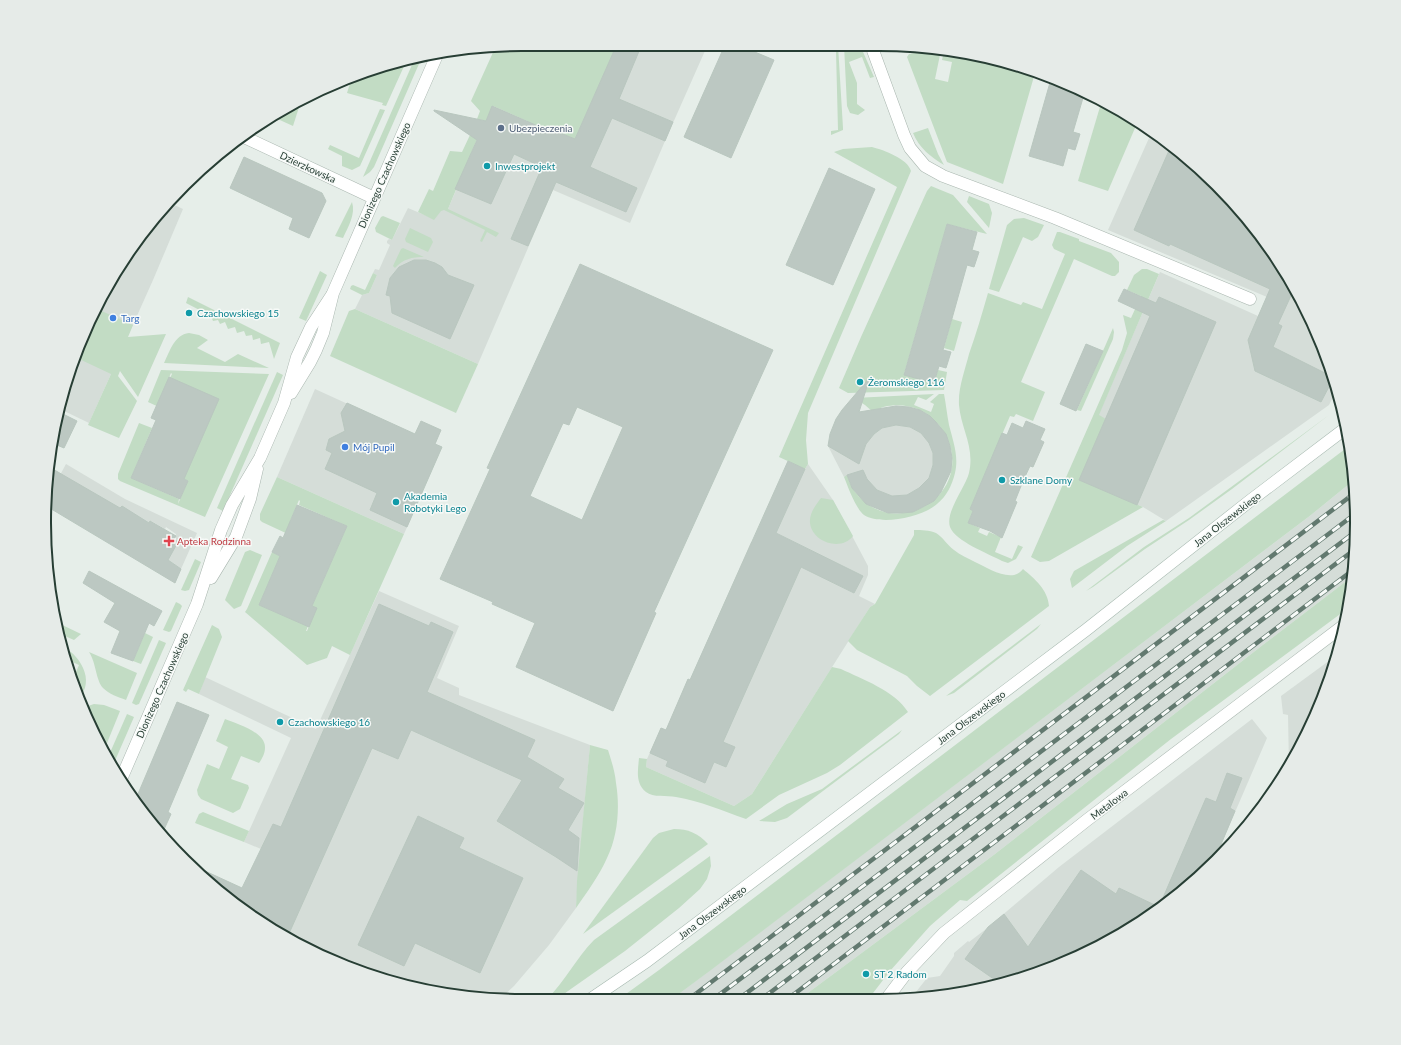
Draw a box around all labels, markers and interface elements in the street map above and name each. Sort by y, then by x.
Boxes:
street label: Dionizego Czachowskiego [355,120,413,230]
place label: Ubezpieczenia [509,122,572,134]
marker: Ubezpieczenia [496,123,506,133]
street label: Dzierzkowska [278,149,338,185]
place label: Inwestprojekt [495,160,556,172]
marker: Inwestprojekt [482,161,492,171]
place label: Czachowskiego 15 [197,307,279,319]
marker: Czachowskiego 15 [184,308,194,318]
place label: Targ [121,312,139,324]
marker: Targ [108,313,118,323]
place label: Żeromskiego 116 [868,376,944,388]
marker: Żeromskiego 116 [855,377,865,387]
place label: Mój Pupil [353,441,395,453]
marker: Mój Pupil [340,442,350,452]
place label: Szklane Domy [1010,474,1073,486]
marker: Szklane Domy [997,475,1007,485]
street label: Jana Olszewskiego [1191,489,1263,549]
place label: Akademia Robotyki Lego [404,490,467,514]
marker: Akademia Robotyki Lego [391,497,401,507]
place label: Apteka Rodzinna [177,535,251,547]
marker: Apteka Rodzinna [164,536,174,546]
street label: Dionizego Czachowskiego [133,630,191,740]
street label: Jana Olszewskiego [935,687,1008,746]
place label: Czachowskiego 16 [288,716,370,728]
marker: Czachowskiego 16 [275,717,285,727]
street label: Metalowa [1088,786,1130,822]
street label: Jana Olszewskiego [676,882,749,941]
place label: ST 2 Radom [874,968,927,980]
marker: ST 2 Radom [861,969,871,979]

